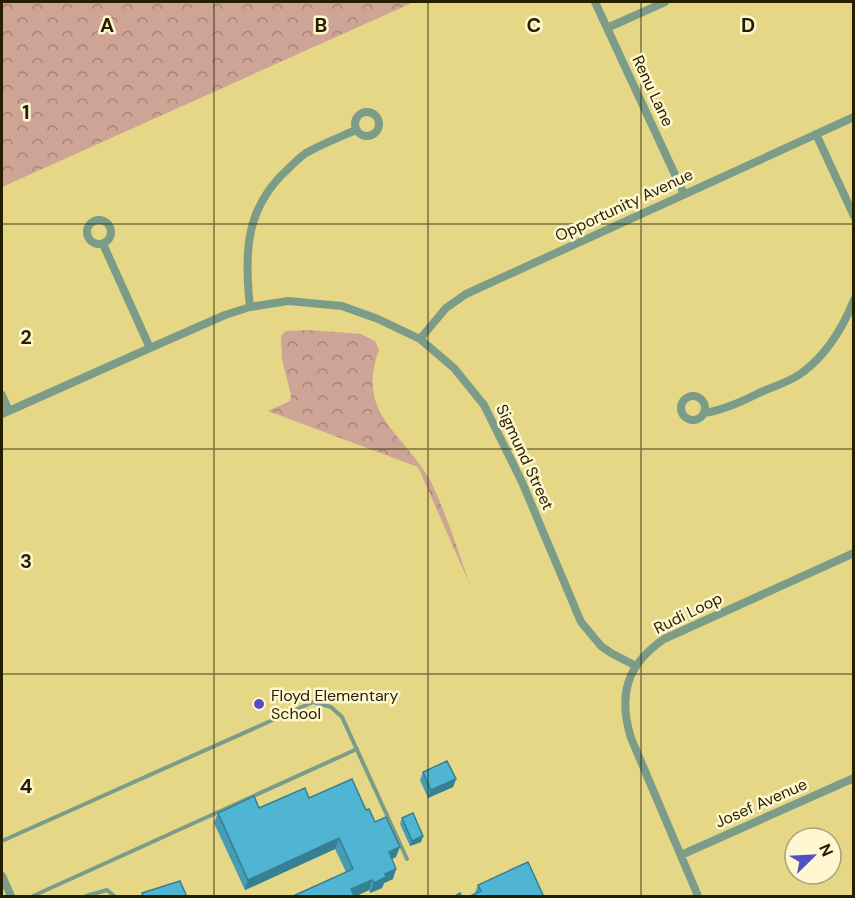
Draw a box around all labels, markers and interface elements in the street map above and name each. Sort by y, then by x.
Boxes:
text: A [100,12,114,38]
text: B [315,12,327,38]
text: C [527,12,541,38]
text: D [741,12,755,38]
street label: Renu Lane [627,52,679,130]
text: 1 [22,99,30,125]
street label: Opportunity Avenue [552,164,696,246]
text: 2 [20,324,32,350]
street label: Sigmund Street [491,401,559,513]
text: 3 [20,548,32,574]
street label: Rudi Loop [650,587,726,639]
place label: Floyd Elementary School [271,685,399,724]
marker: Floyd Elementary School [252,697,266,711]
text: 4 [20,773,33,799]
street label: Josef Avenue [712,773,810,833]
north arrow [783,826,843,886]
text: N [814,841,838,860]

